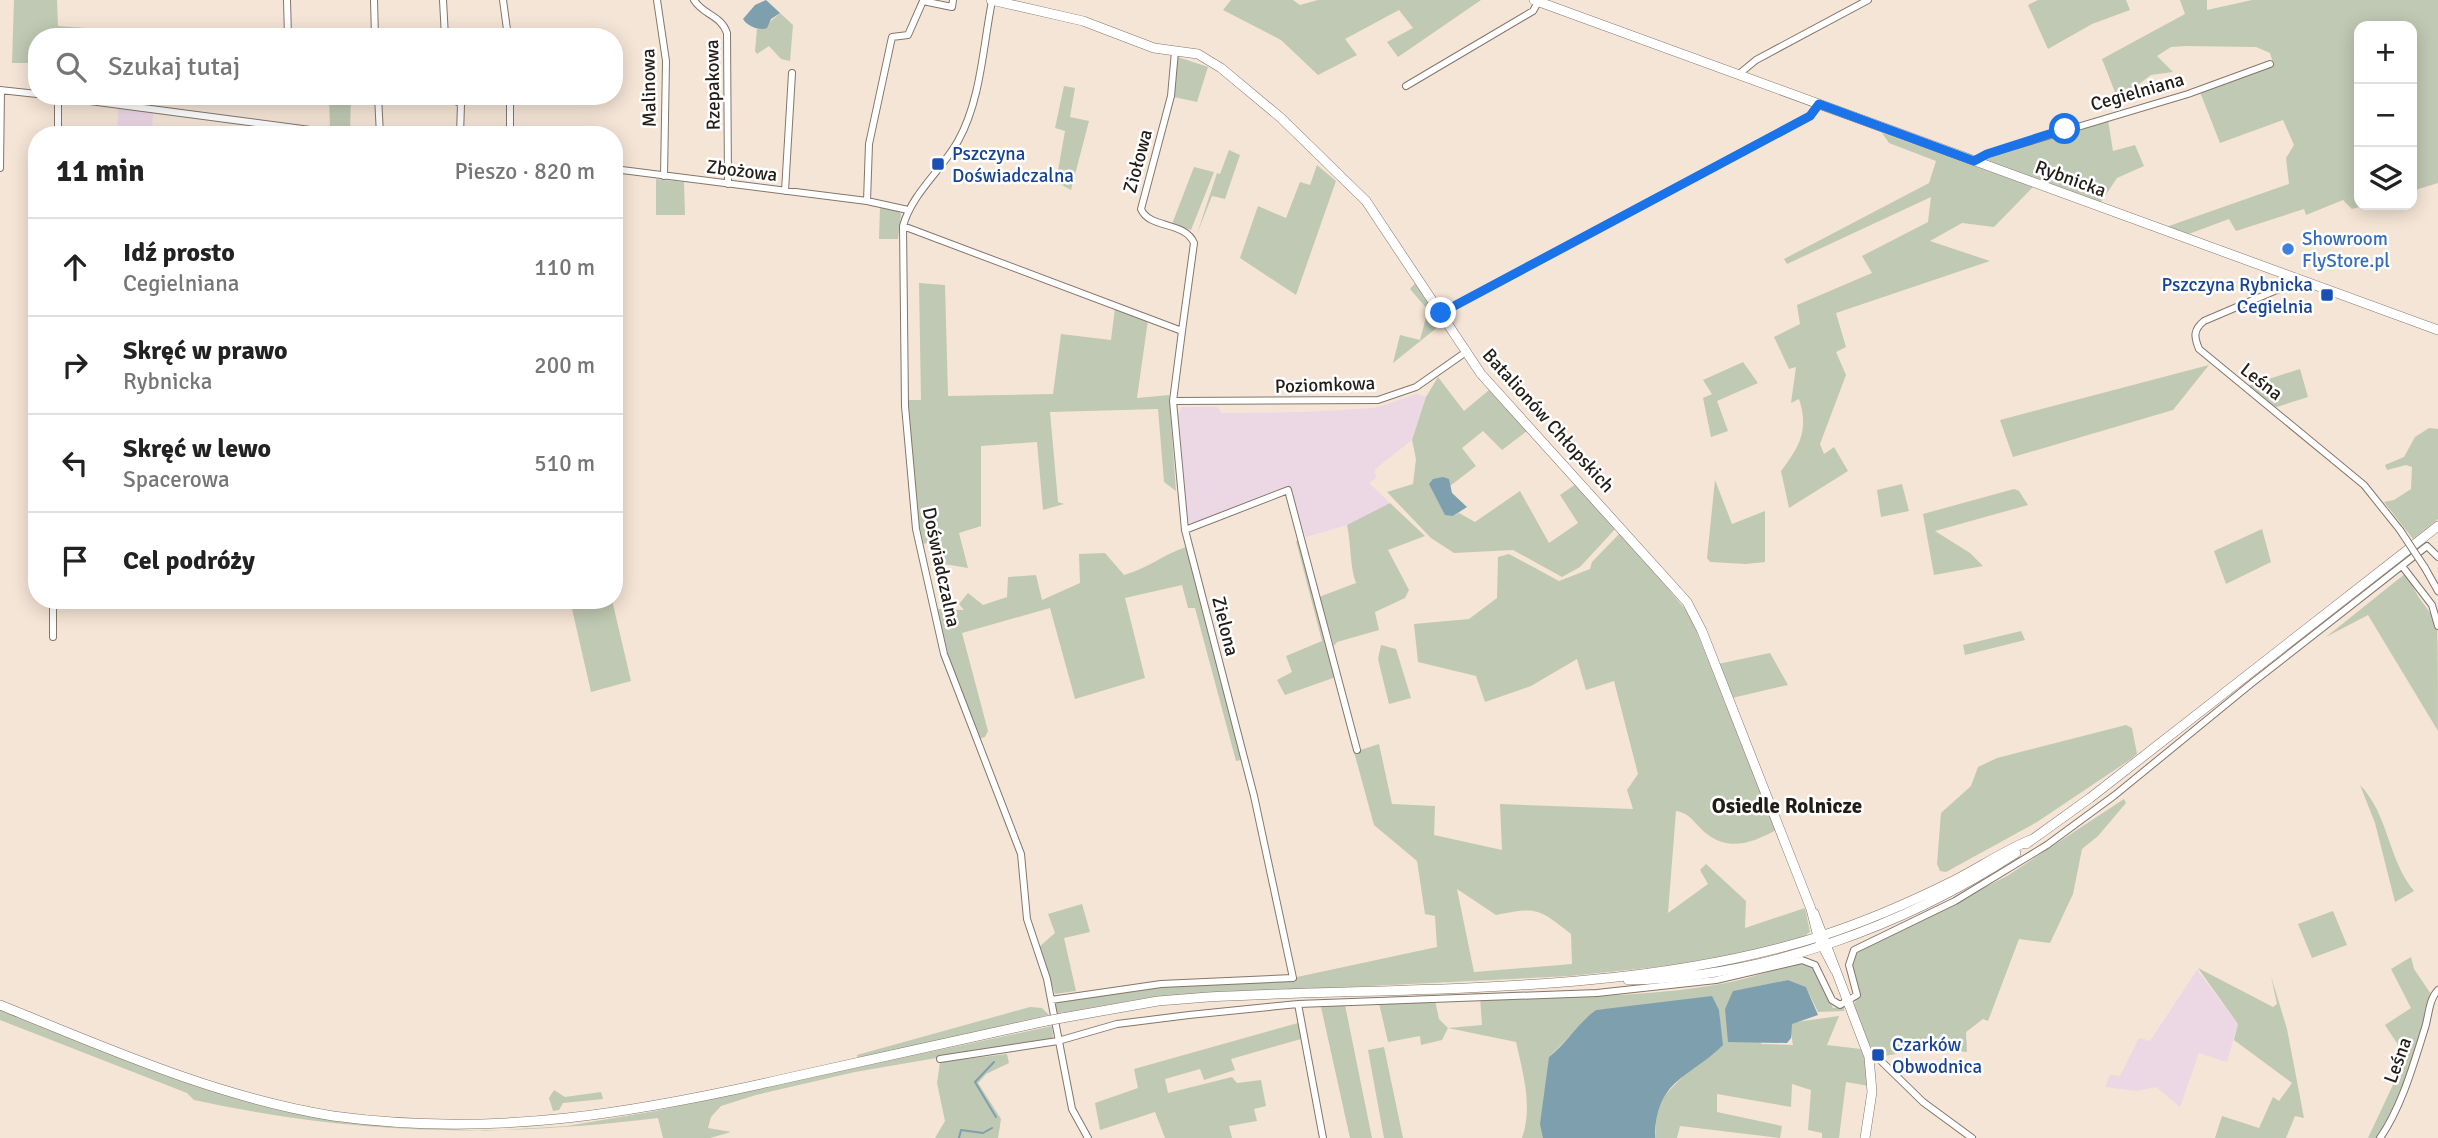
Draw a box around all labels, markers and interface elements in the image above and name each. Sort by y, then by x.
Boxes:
map controls [2354,21,2417,210]
button: + [2354,21,2417,84]
search box [28,28,623,105]
street label: Rzepakowa [700,39,726,131]
icon: search [52,48,90,86]
street label: Malinowa [636,48,662,128]
text: Szukaj tutaj [108,51,240,83]
street label: Cegielniana [2088,67,2187,117]
button: − [2354,84,2417,147]
route start [2049,113,2080,144]
street label: Ziołowa [1118,127,1158,196]
place label: Pszczyna Doświadczalna [952,142,1074,188]
button: layers [2354,147,2417,210]
text: 11 min [56,153,145,190]
street label: Zbożowa [705,155,779,187]
street label: Rybnicka [2032,155,2110,203]
marker: Pszczyna Doświadczalna [930,156,946,172]
text: Pieszo · 820 m [454,157,595,186]
place label: Showroom FlyStore.pl [2302,227,2390,273]
text: Idź prosto [123,237,235,269]
marker: Showroom FlyStore.pl [2280,241,2296,257]
icon: ahead [56,248,94,286]
text: 110 m [534,253,595,282]
text: Cegielniana [123,269,239,298]
place label: Pszczyna Rybnicka Cegielnia [2162,273,2313,319]
marker: Pszczyna Rybnicka Cegielnia [2319,287,2335,303]
route end [1425,297,1456,328]
text: Skręć w prawo [123,335,288,367]
street label: Batalionów Chłopskich [1477,344,1619,498]
icon: right [56,346,94,384]
text: 200 m [534,351,595,380]
street label: Leśna [2235,358,2287,406]
text: Rybnicka [123,367,213,396]
street label: Poziomkowa [1274,371,1376,399]
text: Skręć w lewo [123,433,271,465]
icon: left [56,444,94,482]
text: 510 m [534,449,595,478]
text: Spacerowa [123,465,230,494]
street label: Doświadczalna [917,505,965,629]
icon: arrive [56,542,94,580]
text: Cel podróży [123,545,255,577]
street label: Zielona [1206,594,1244,659]
district label: Osiedle Rolnicze [1712,793,1862,819]
place label: Czarków Obwodnica [1892,1033,1982,1079]
street label: Leśna [2379,1034,2417,1087]
marker: Czarków Obwodnica [1870,1047,1886,1063]

